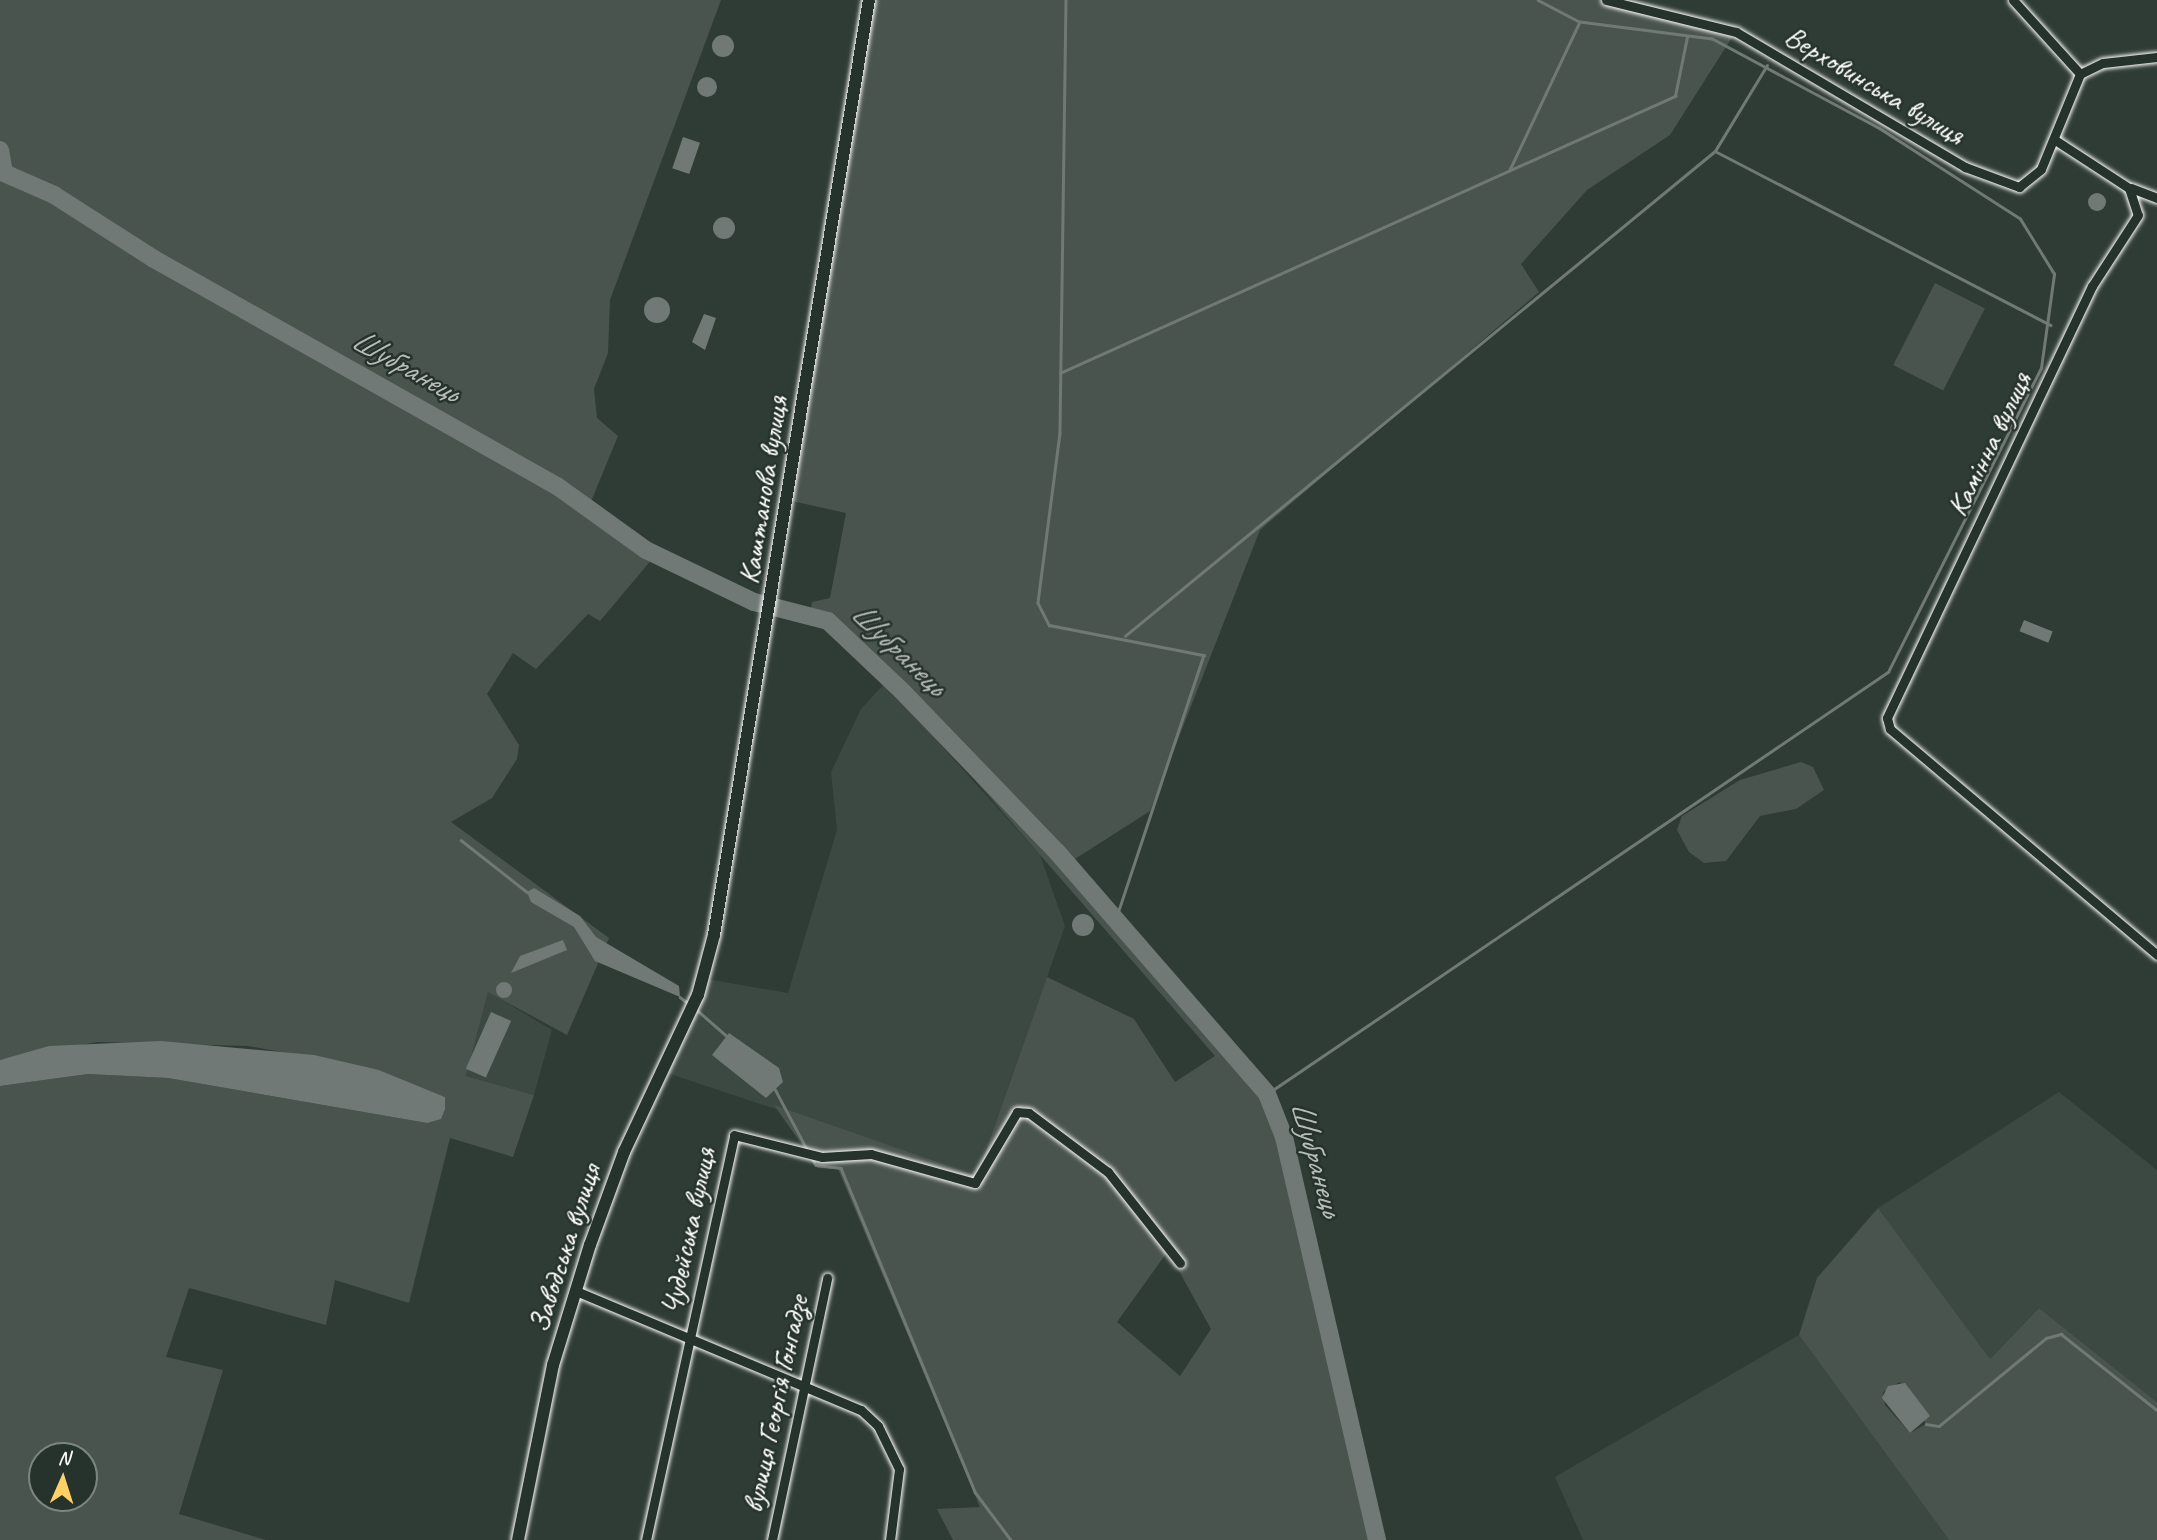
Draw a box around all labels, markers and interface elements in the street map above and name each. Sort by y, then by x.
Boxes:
street label: Верховинська вулиця [1778,17,1972,153]
water label: Шубранець [344,321,466,411]
street label: Камінна вулиця [1939,366,2039,522]
street label: Каштанова вулиця [730,393,796,587]
water label: Шубранець [843,595,953,703]
water label: Шубранець [1281,1096,1351,1220]
street label: Чудейська вулиця [653,1143,723,1319]
street label: Заводська вулиця [520,1160,608,1336]
street label: вулиця Георгія Гонгадзе [734,1292,816,1516]
north arrow [28,1442,98,1512]
text: N [57,1446,70,1470]

